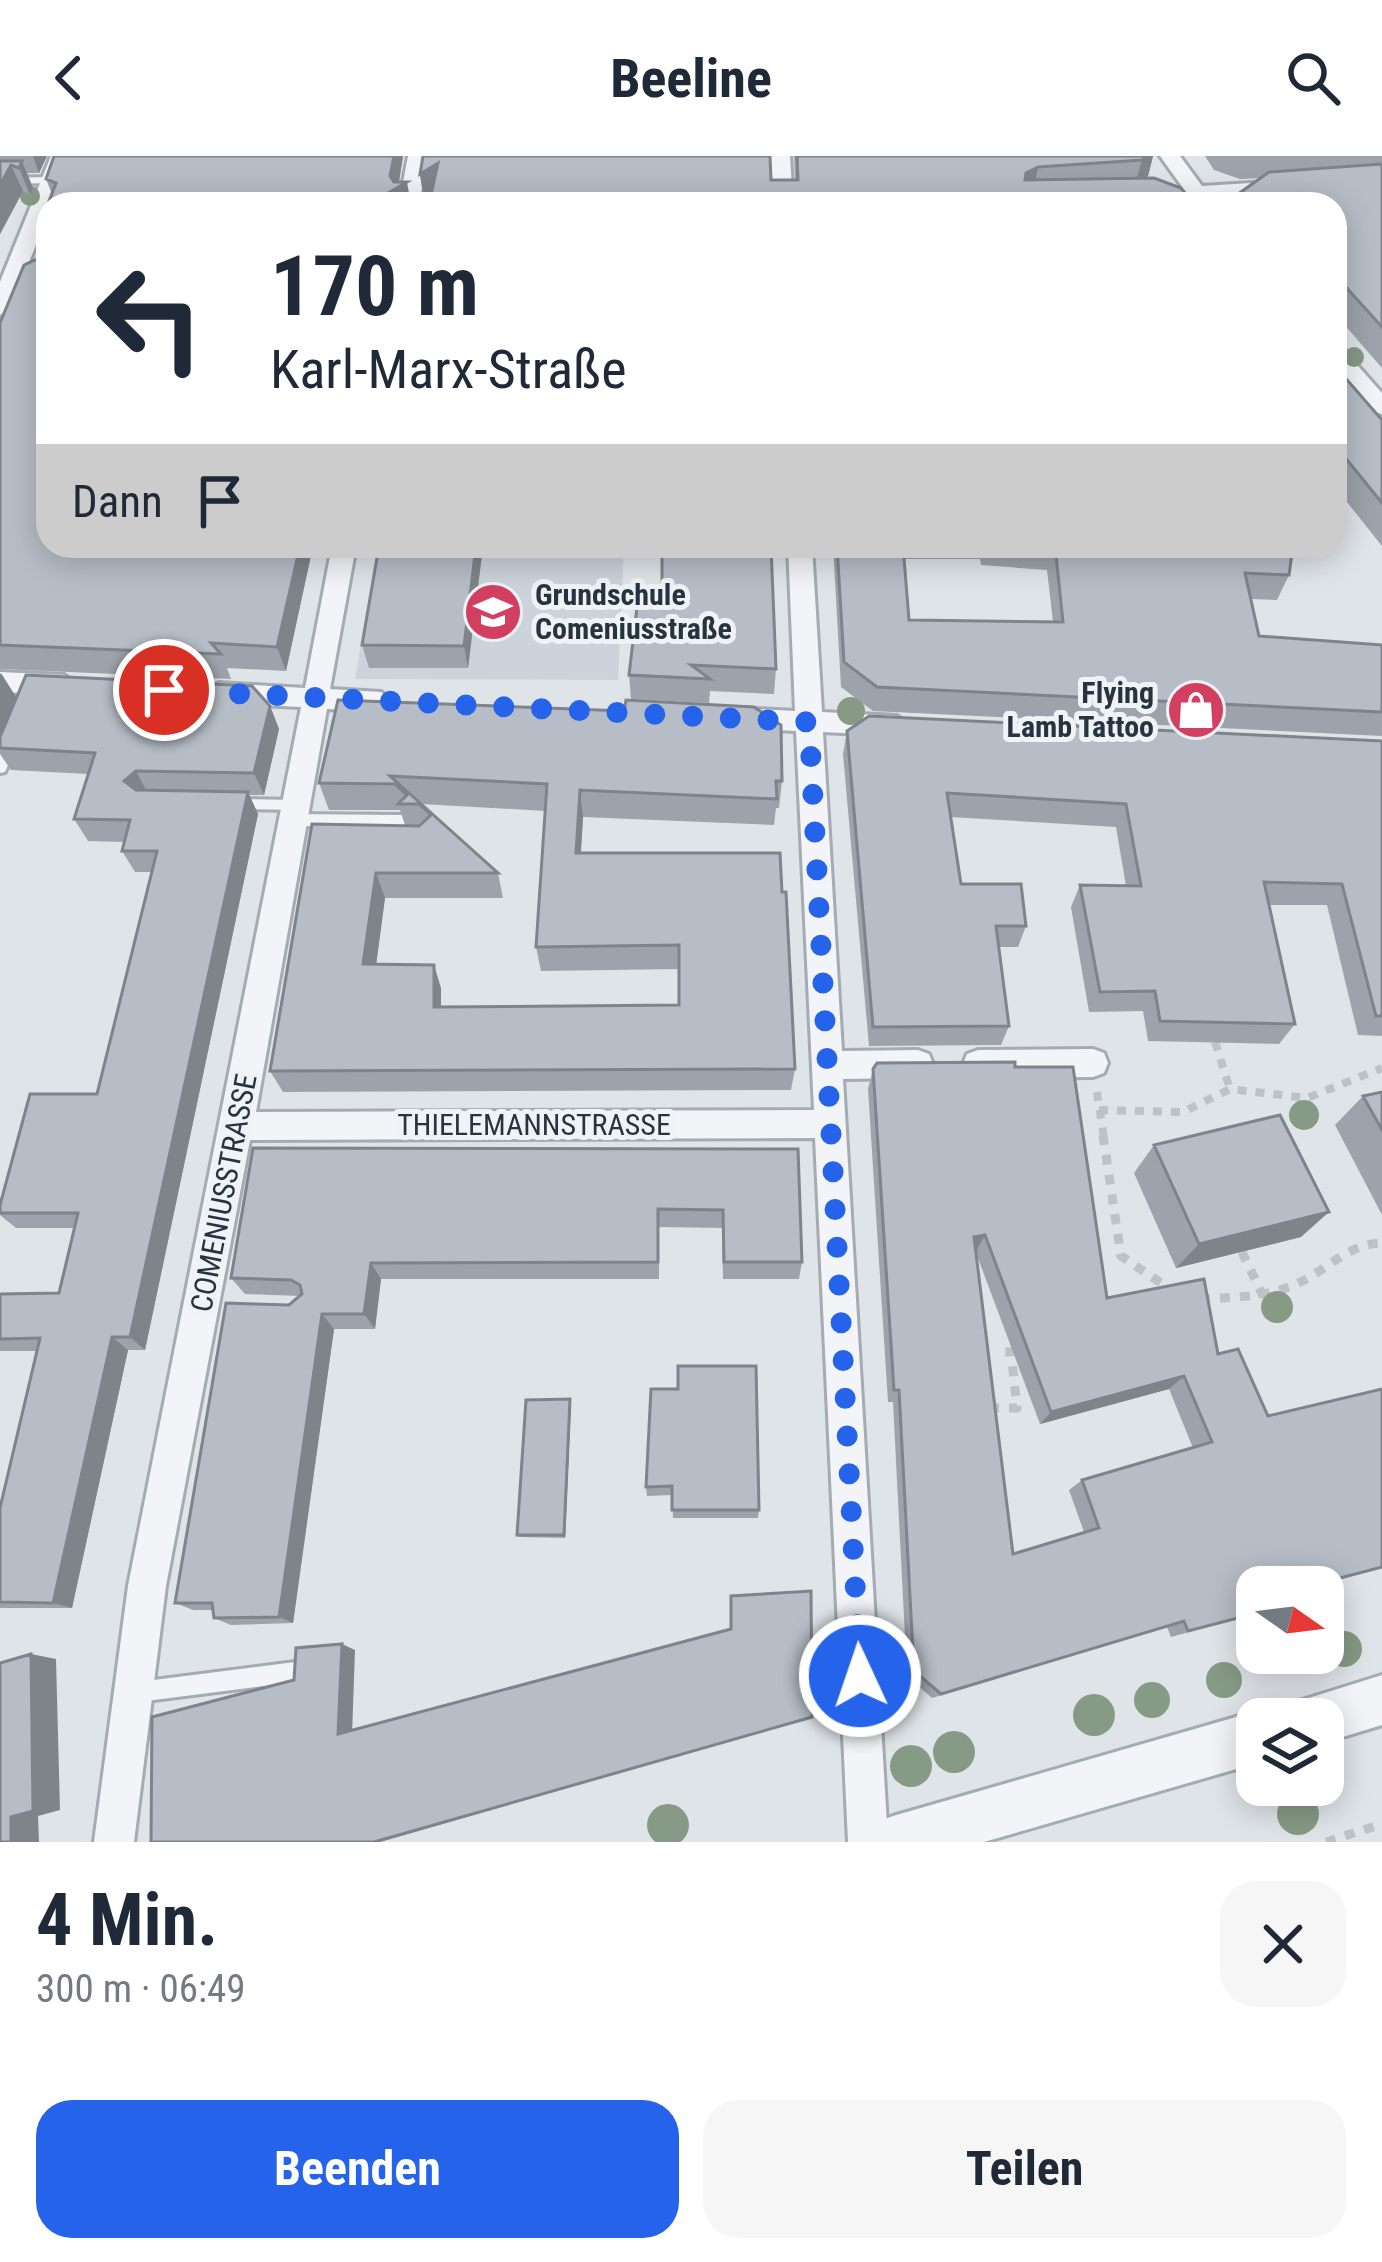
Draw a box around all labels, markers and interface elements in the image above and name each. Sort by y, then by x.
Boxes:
icon: back [36,45,102,111]
icon: search [1280,45,1346,111]
text: Beeline [610,47,772,110]
text: 170 m [270,237,479,336]
icon: left [72,240,228,396]
text: Karl-Marx-Straße [270,338,627,401]
icon: arrive [187,468,253,534]
text: Dann [72,475,163,528]
place label: Grundschule Comeniusstraße [535,577,732,646]
school or university icon: Grundschule Comeniusstraße [462,581,524,643]
pin [113,639,215,741]
icon: arrive [131,657,197,723]
place label: Flying Lamb Tattoo [1007,675,1154,744]
shop icon: Flying Lamb Tattoo [1165,679,1227,741]
street label: COMENIUSSTRASSE [183,1071,264,1315]
street label: THIELEMANNSTRASSE [397,1107,671,1142]
north arrow [1236,1566,1344,1674]
map controls [1236,1566,1344,1806]
position arrow [797,1613,923,1739]
button: layers [1236,1698,1344,1806]
text: 4 Min. [36,1878,218,1963]
button: close [1220,1881,1346,2007]
text: 300 m · 06:49 [36,1966,246,2012]
button: Beenden [36,2100,679,2238]
button: Teilen [703,2100,1346,2238]

